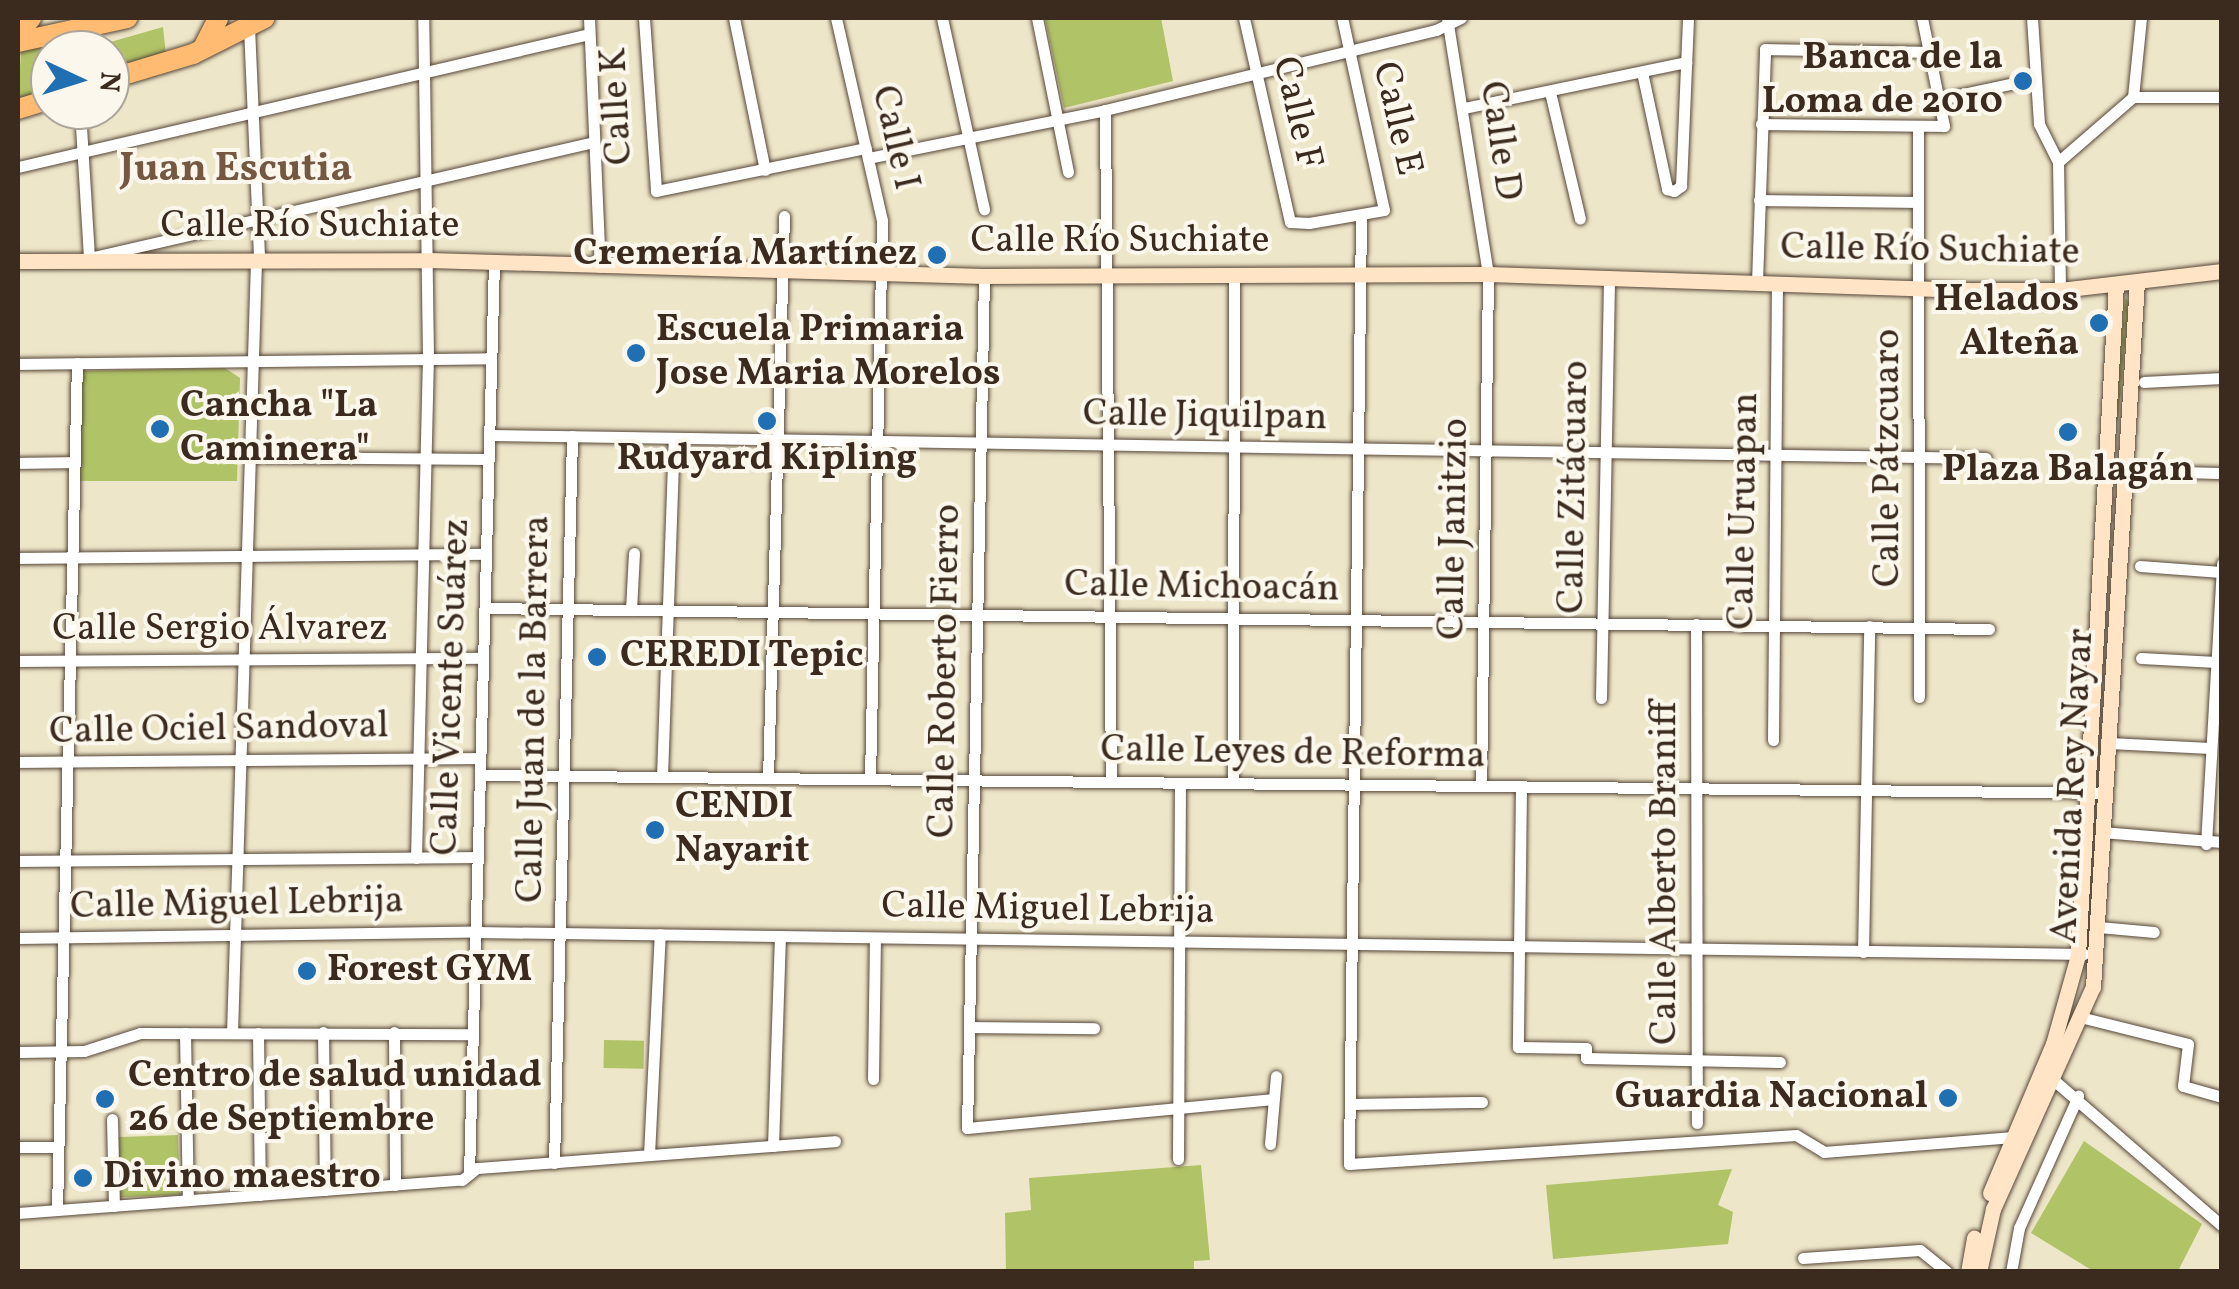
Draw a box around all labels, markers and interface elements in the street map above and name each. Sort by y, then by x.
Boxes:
north arrow [30,30,130,130]
place label: Banca de la Loma de 2010 [1762,36,2003,125]
street label: Calle K [592,46,644,166]
street label: Calle F [1261,53,1331,173]
street label: Calle E [1361,58,1431,180]
text: N [88,70,129,93]
marker: Banca de la Loma de 2010 [2012,70,2034,92]
street label: Calle D [1468,79,1530,203]
street label: Calle I [860,81,928,195]
district label: Juan Escutia [120,146,352,194]
street label: Calle Río Suchiate [160,204,460,250]
street label: Calle Río Suchiate [970,219,1270,265]
street label: Calle Río Suchiate [1780,226,2080,276]
place label: Cremería Martínez [573,232,917,278]
marker: Cremería Martínez [926,244,948,266]
place label: Helados Alteña [1934,278,2079,368]
place label: Escuela Primaria Jose Maria Morelos [656,308,1001,398]
marker: Helados Alteña [2088,312,2110,334]
street label: Calle Pátzcuaro [1866,329,1912,587]
marker: Escuela Primaria Jose Maria Morelos [625,342,647,364]
street label: Calle Zitácuaro [1550,360,1600,614]
place label: Cancha "La Caminera" [180,384,378,474]
street label: Calle Jiquilpan [1082,392,1328,442]
street label: Calle Uruapan [1720,392,1770,630]
marker: Rudyard Kipling [756,410,778,432]
marker: Cancha "La Caminera" [149,418,171,440]
street label: Calle Janitzio [1430,418,1480,640]
marker: Plaza Balagán [2057,421,2079,443]
place label: Rudyard Kipling [617,437,917,483]
place label: Plaza Balagán [1942,448,2194,494]
street label: Calle Roberto Fierro [920,503,972,839]
street label: Calle Juan de la Barrera [509,515,561,903]
street label: Calle Vicente Suárez [423,517,481,857]
street label: Calle Michoacán [1064,563,1340,613]
street label: Calle Sergio Álvarez [52,607,388,653]
street label: Avenida Rey Nayar [2043,627,2105,945]
place label: CEREDI Tepic [620,634,864,680]
marker: CEREDI Tepic [584,644,610,670]
street label: Calle Alberto Braniff [1643,701,1689,1045]
street label: Calle Ociel Sandoval [49,704,389,756]
street label: Calle Leyes de Reforma [1100,728,1486,780]
place label: CENDI Nayarit [675,785,810,874]
marker: CENDI Nayarit [644,819,666,841]
street label: Calle Miguel Lebrija [70,879,404,931]
street label: Calle Miguel Lebrija [881,884,1215,936]
place label: Forest GYM [327,948,532,994]
marker: Forest GYM [296,960,318,982]
place label: Centro de salud unidad 26 de Septiembre [128,1054,542,1144]
place label: Guardia Nacional [1615,1075,1928,1121]
marker: Centro de salud unidad 26 de Septiembre [92,1086,118,1112]
marker: Guardia Nacional [1937,1087,1959,1109]
place label: Divino maestro [103,1155,381,1201]
marker: Divino maestro [72,1167,94,1189]

